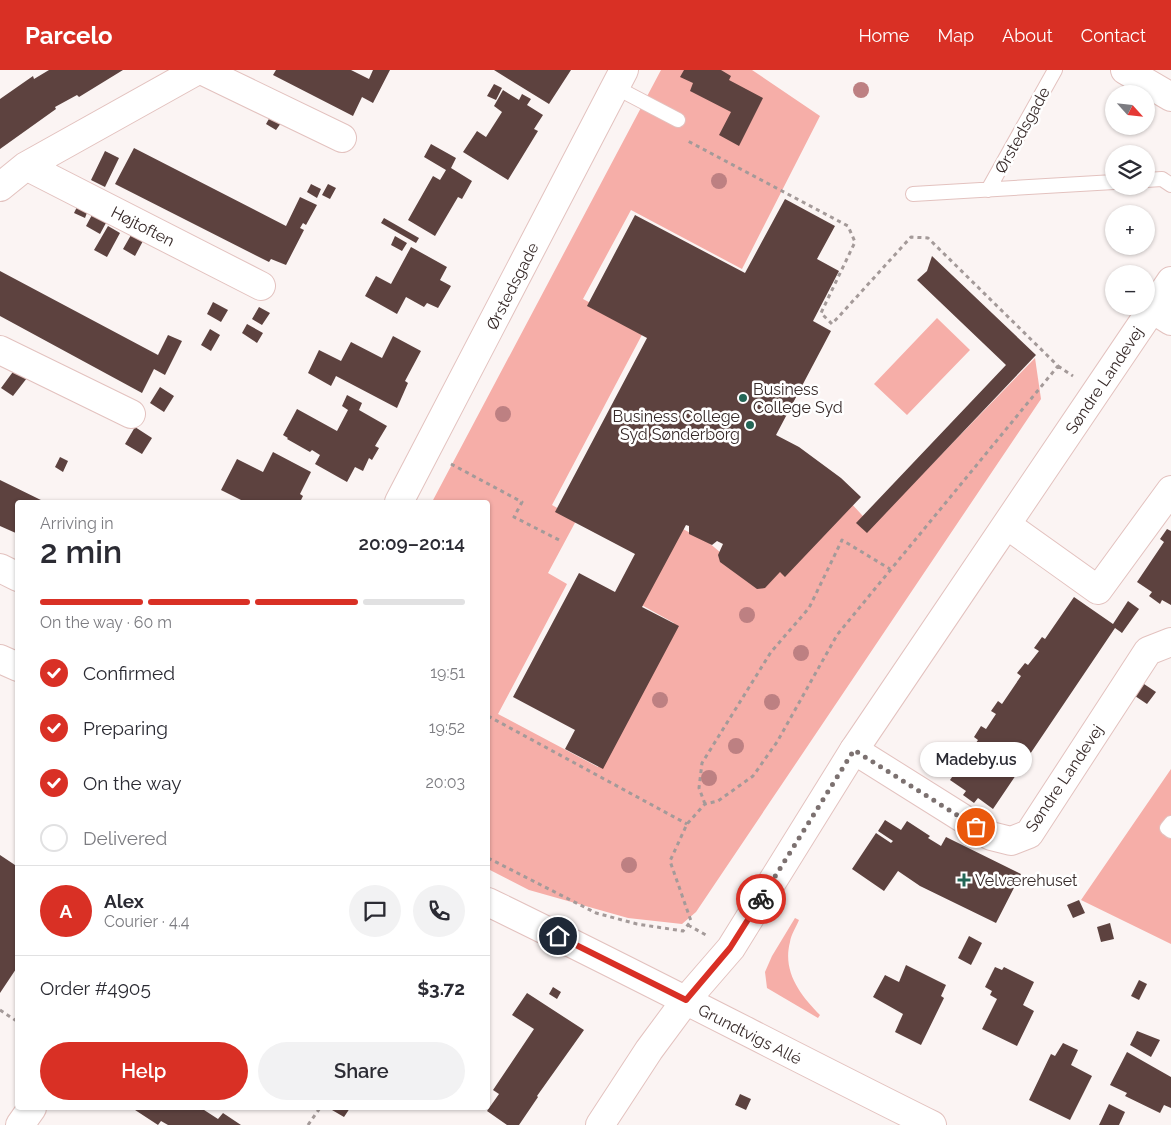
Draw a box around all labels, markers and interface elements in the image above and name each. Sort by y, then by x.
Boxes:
text: Parcelo [25,21,113,50]
text: Home [858,25,909,46]
text: Map [937,25,974,46]
text: About [1002,25,1053,46]
text: Contact [1081,25,1146,46]
street label: Ørstedsgade [991,84,1054,177]
north arrow [1105,85,1155,135]
map controls [1105,85,1155,315]
button: layers [1105,145,1155,195]
street label: Højtoften [108,202,178,250]
button: + [1105,205,1155,255]
street label: Ørstedsgade [482,239,543,333]
button: − [1105,265,1155,315]
street label: Søndre Landevej [1062,323,1147,437]
place label: Business College Syd [753,380,843,417]
marker: Business College Syd [737,392,749,404]
place label: Business College Syd Sønderborg [612,407,740,444]
marker: Business College Syd Sønderborg [744,419,756,431]
text: Arriving in [40,514,114,533]
text: 20:09–20:14 [359,532,465,554]
text: 2 min [40,533,122,570]
text: On the way · 60 m [40,613,172,632]
icon: check [40,659,68,687]
text: Confirmed [83,662,175,684]
text: 19:51 [430,663,465,682]
icon: check [40,714,68,742]
text: Preparing [83,717,168,739]
text: 19:52 [429,718,465,737]
street label: Søndre Landevej [1022,721,1107,835]
callout: Madeby.us [920,742,1032,777]
text: Madeby.us [935,750,1017,769]
icon: check [40,769,68,797]
text: On the way [83,772,182,794]
text: 20:03 [426,773,465,792]
pin [955,806,997,848]
icon: bag [962,813,990,841]
text: Delivered [83,827,167,849]
place label: Velværehuset [975,871,1078,890]
marker: Velværehuset [957,873,971,887]
courier [736,874,786,924]
button: chat [349,885,401,937]
button: phone [413,885,465,937]
icon: bike [747,885,775,913]
text: Alex [104,890,144,912]
text: A [60,900,72,922]
text: Courier · 4.4 [104,912,189,931]
pin [537,915,579,957]
icon: home [544,922,572,950]
text: Order #4905 [40,977,151,999]
text: $3.72 [417,977,465,999]
street label: Grundtvigs Allé [695,1000,805,1069]
button: Help [40,1042,248,1100]
button: Share [258,1042,465,1100]

